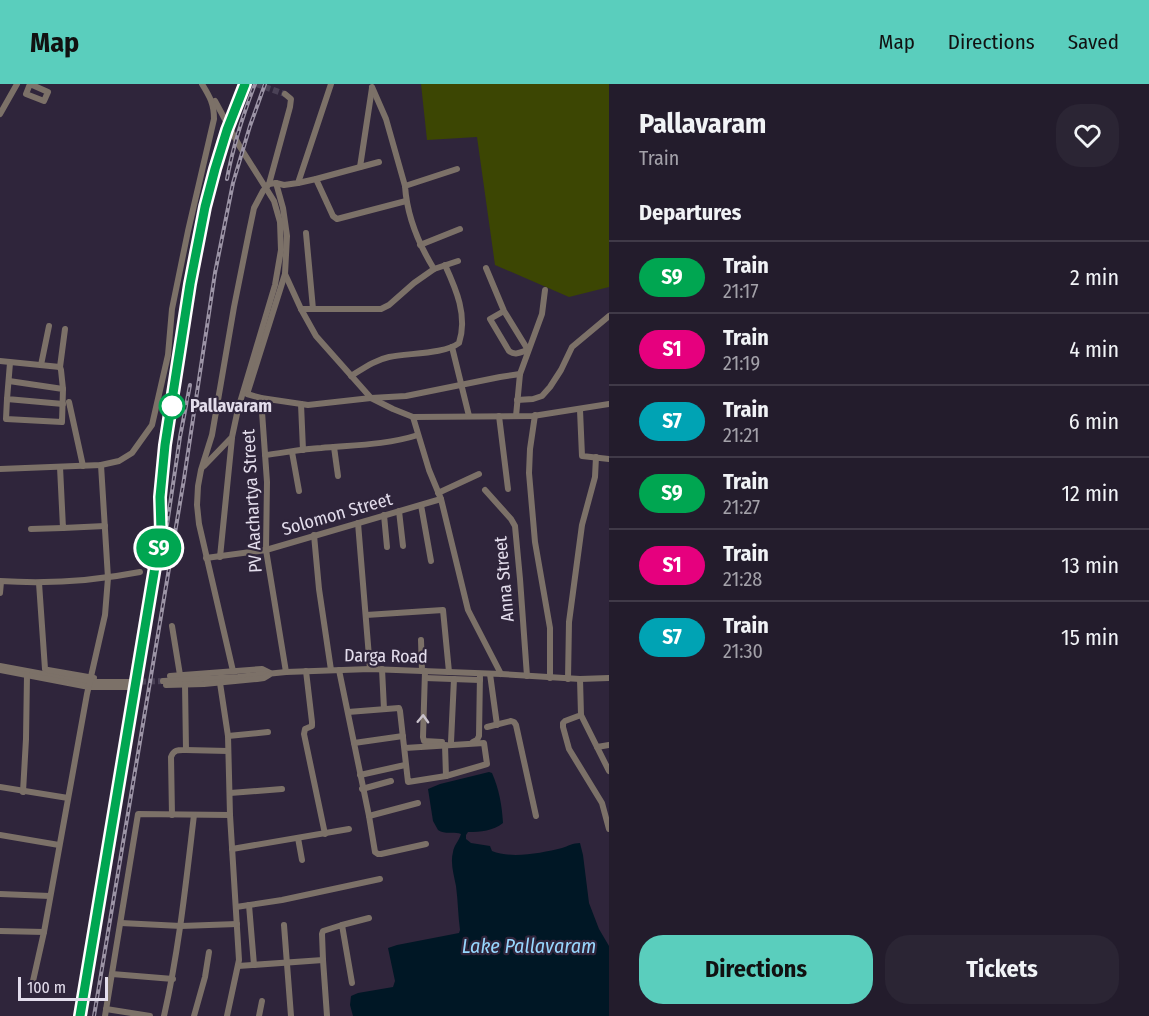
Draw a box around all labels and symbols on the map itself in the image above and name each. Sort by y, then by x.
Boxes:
marker: Pallavaram [159,393,185,419]
place label: Pallavaram [190,395,272,417]
street label: PV Aachartya Street [237,428,267,573]
street label: Solomon Street [279,488,395,540]
line badge: S9 [132,528,186,568]
street label: Anna Street [489,535,519,623]
street label: Darga Road [344,644,428,668]
one-way arrow [417,714,430,723]
water label: Lake Pallavaram [462,934,596,958]
scale bar [18,974,108,1002]

